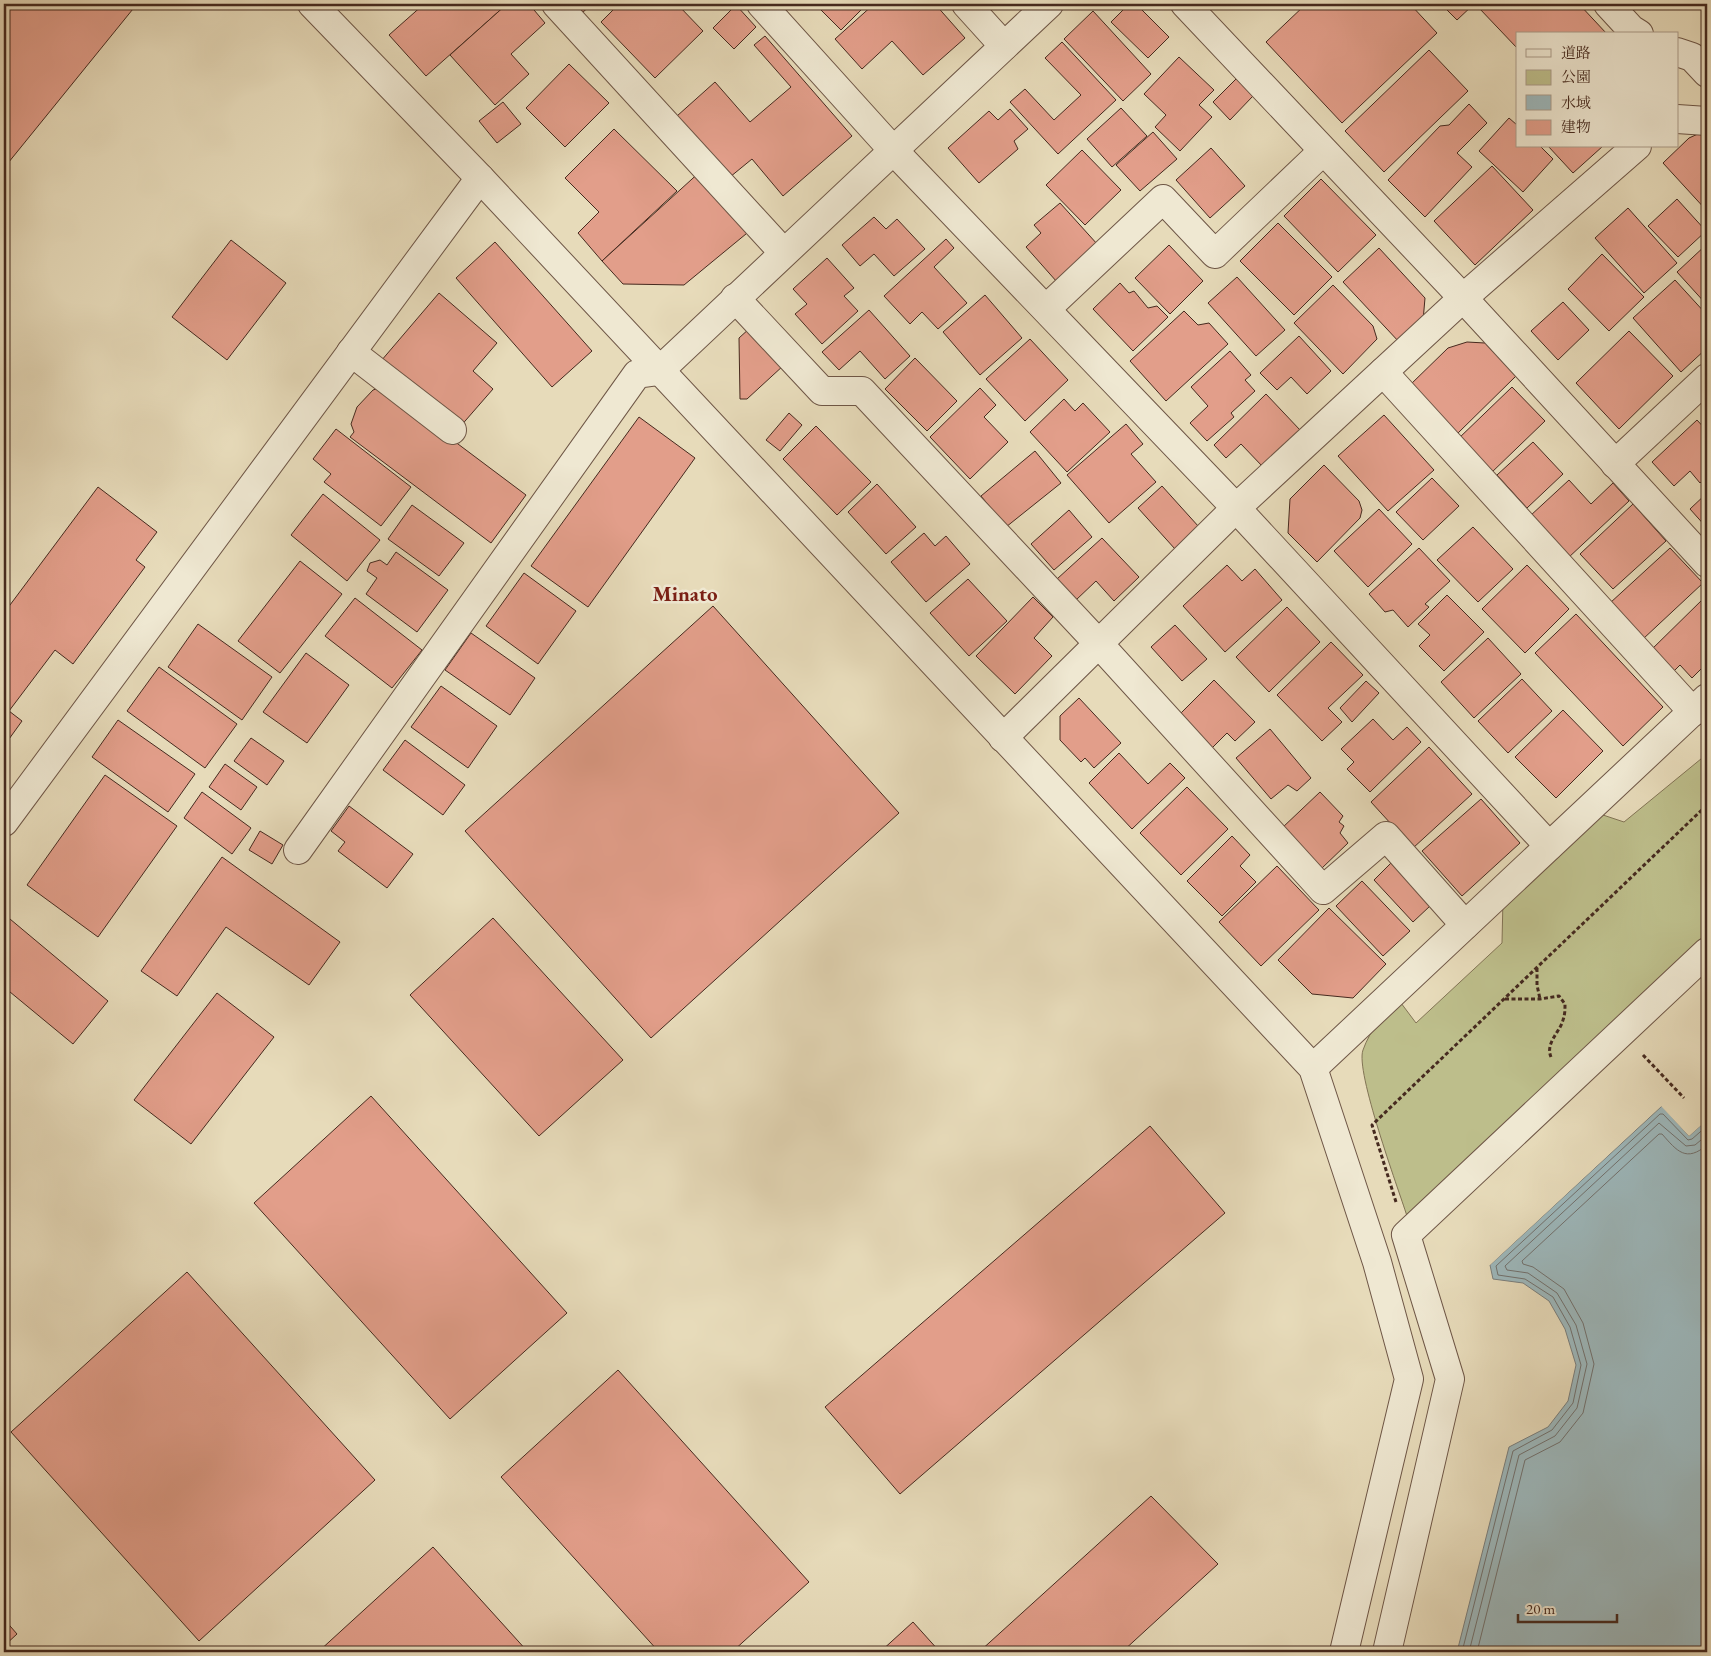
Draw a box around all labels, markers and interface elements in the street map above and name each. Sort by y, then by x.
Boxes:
legend [1516,32,1678,148]
text: 道路 [1561,43,1591,62]
text: 公園 [1561,67,1591,86]
text: 水域 [1561,93,1591,112]
text: 建物 [1561,117,1591,136]
district label: Minato [653,580,718,607]
scale bar [1518,1591,1617,1623]
text: 20 m [1526,1599,1555,1618]

